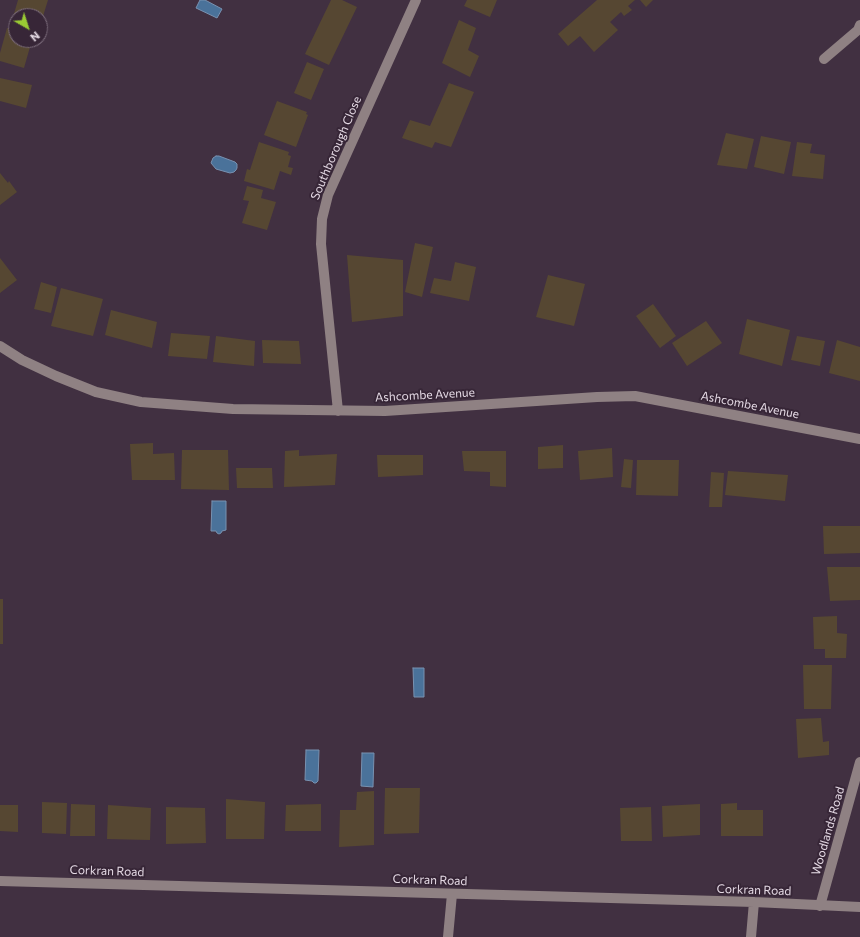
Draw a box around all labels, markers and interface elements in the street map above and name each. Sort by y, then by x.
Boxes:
north arrow [8,8,48,48]
text: N [28,29,43,45]
street label: Southborough Close [308,94,364,202]
street label: Ashcombe Avenue [375,385,475,405]
street label: Ashcombe Avenue [700,388,800,422]
street label: Woodlands Road [808,785,848,877]
street label: Corkran Road [69,862,145,880]
street label: Corkran Road [392,871,468,889]
street label: Corkran Road [716,881,792,899]

